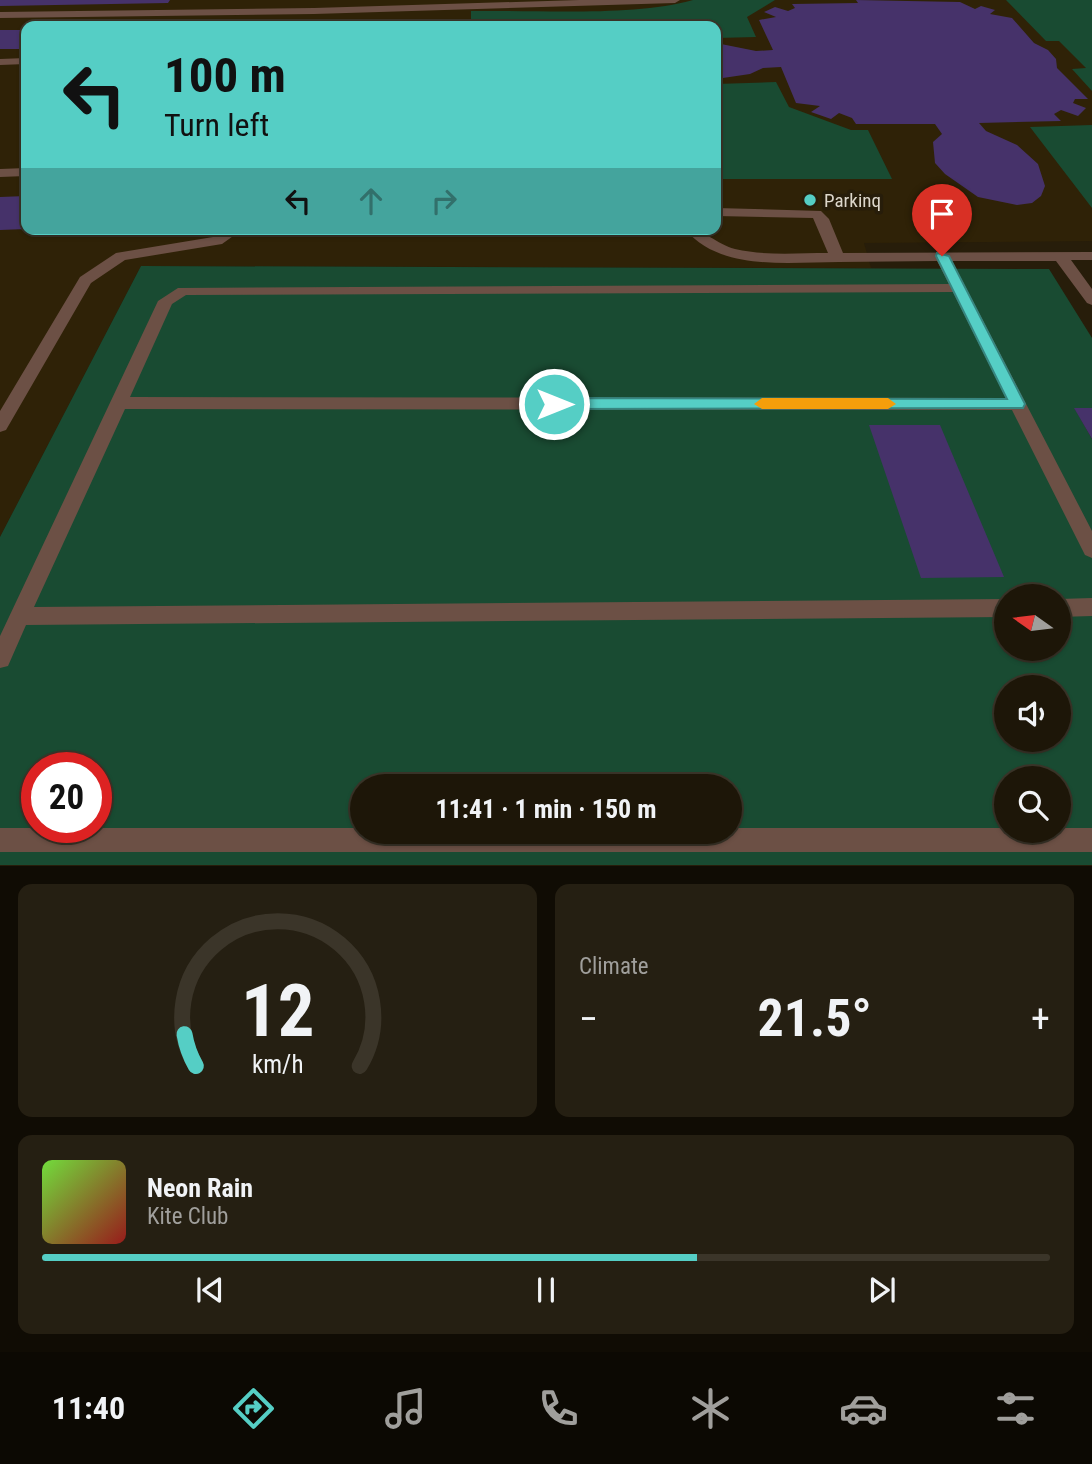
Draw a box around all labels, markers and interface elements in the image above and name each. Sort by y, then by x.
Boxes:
text: 100 m [164,47,286,104]
icon: left [49,49,140,140]
text: Turn left [164,106,269,144]
icon: left [279,182,317,220]
icon: ahead [352,182,390,220]
icon: right [425,182,463,220]
pin [912,184,972,256]
place label: Parkinq [824,189,881,212]
marker: Parkinq [802,192,818,208]
icon: arrive [923,195,961,233]
position arrow [517,367,591,441]
north arrow [994,584,1071,662]
map controls [994,584,1071,843]
button: sound [994,675,1071,752]
speed limit sign: 20 [21,752,112,843]
button: search [994,766,1071,843]
text: 11:41 · 1 min · 150 m [436,794,656,824]
text: Climate [579,953,649,980]
text: 12 [241,969,314,1055]
text: 21.5° [757,988,872,1049]
text: − [579,997,598,1041]
text: + [1031,997,1050,1041]
text: km/h [252,1050,303,1079]
text: Neon Rain [147,1173,253,1203]
text: Kite Club [147,1203,228,1230]
icon: previous [191,1271,229,1309]
icon: pause [527,1271,565,1309]
icon: next [863,1271,901,1309]
icon: directions [229,1384,278,1433]
icon: music [381,1384,430,1433]
icon: phone [534,1384,583,1433]
icon: climate [686,1384,735,1433]
icon: car [839,1384,888,1433]
icon: filters [991,1384,1040,1433]
text: 11:40 [52,1389,125,1427]

